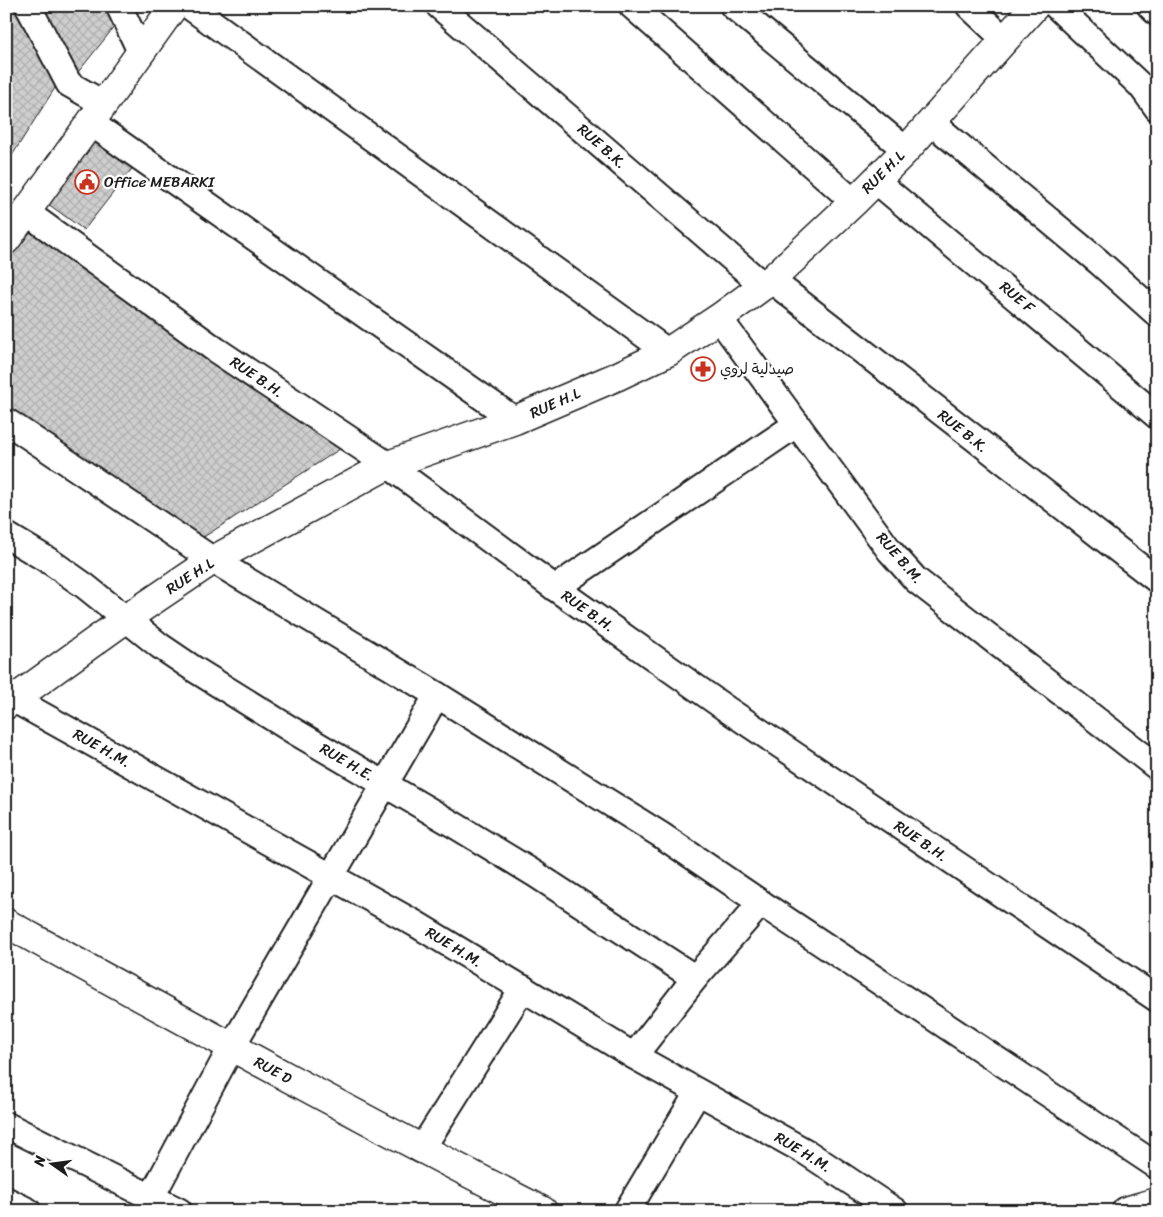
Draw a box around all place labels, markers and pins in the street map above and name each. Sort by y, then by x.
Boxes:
public building icon: Office MEBARKI [74,169,100,195]
place label: Office MEBARKI [104,169,215,195]
pharmacy icon: صيدلية لروي [690,356,716,382]
place label: صيدلية لروي [720,356,794,382]

